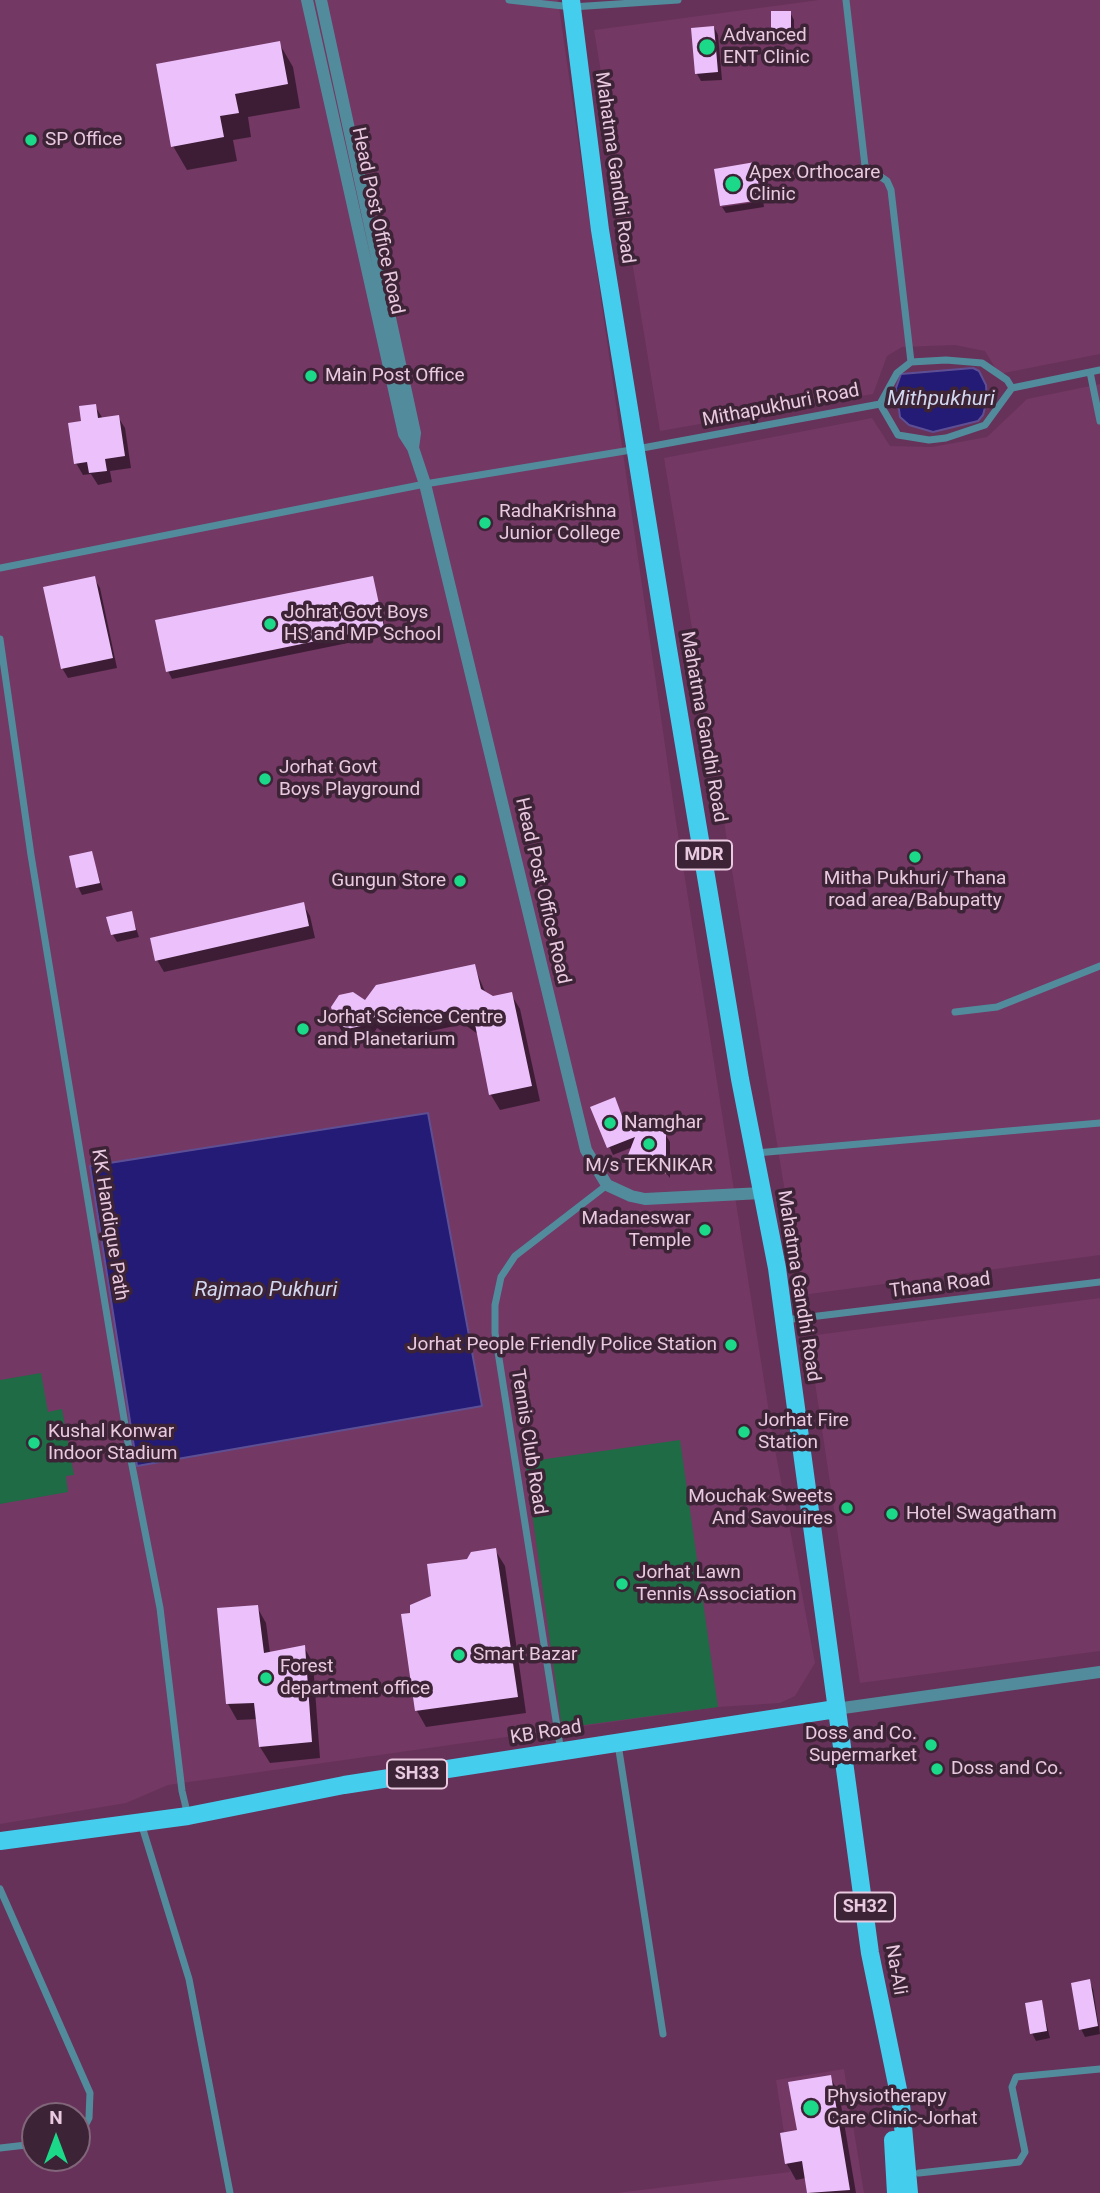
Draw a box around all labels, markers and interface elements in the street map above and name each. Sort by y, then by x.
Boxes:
place label: Advanced ENT Clinic [723,25,810,69]
marker: Advanced ENT Clinic [697,37,717,57]
street label: Mahatma Gandhi Road [589,71,639,265]
street label: Head Post Office Road [346,125,408,317]
place label: SP Office [45,129,122,151]
marker: SP Office [23,132,39,148]
place label: Apex Orthocare Clinic [749,162,880,206]
marker: Apex Orthocare Clinic [723,174,743,194]
place label: Main Post Office [325,365,464,387]
marker: Main Post Office [303,368,319,384]
street label: Mithapukhuri Road [701,380,861,432]
water label: Mithpukhuri [887,387,995,413]
place label: RadhaKrishna Junior College [499,501,620,545]
marker: RadhaKrishna Junior College [477,515,493,531]
place label: Johrat Govt Boys HS and MP School [284,602,441,646]
marker: Johrat Govt Boys HS and MP School [262,616,278,632]
street label: Mahatma Gandhi Road [675,630,731,824]
place label: Jorhat Govt Boys Playground [279,757,420,801]
marker: Jorhat Govt Boys Playground [257,771,273,787]
street label: Head Post Office Road [509,796,575,986]
road number: MDR [676,840,732,870]
marker: Mitha Pukhuri/ Thana road area/Babupatty [907,849,923,865]
place label: Mitha Pukhuri/ Thana road area/Babupatty [824,868,1006,912]
place label: Gungun Store [331,870,446,892]
marker: Gungun Store [452,873,468,889]
place label: Jorhat Science Centre and Planetarium [317,1007,503,1051]
marker: Jorhat Science Centre and Planetarium [295,1021,311,1037]
place label: Namghar [624,1112,702,1134]
marker: Namghar [602,1115,618,1131]
marker: M/s TEKNIKAR [641,1136,657,1152]
street label: KK Handique Path [86,1148,132,1302]
place label: M/s TEKNIKAR [585,1155,713,1177]
street label: Mahatma Gandhi Road [772,1189,824,1383]
place label: Madaneswar Temple [582,1208,691,1252]
marker: Madaneswar Temple [697,1222,713,1238]
street label: Thana Road [888,1269,992,1303]
water label: Rajmao Pukhuri [195,1278,337,1304]
place label: Jorhat People Friendly Police Station [407,1334,717,1356]
marker: Jorhat People Friendly Police Station [723,1337,739,1353]
street label: Tennis Club Road [505,1368,551,1516]
place label: Jorhat Fire Station [758,1410,849,1454]
place label: Kushal Konwar Indoor Stadium [48,1421,178,1465]
marker: Jorhat Fire Station [736,1424,752,1440]
marker: Kushal Konwar Indoor Stadium [26,1435,42,1451]
place label: Mouchak Sweets And Savouires [688,1486,833,1530]
marker: Mouchak Sweets And Savouires [839,1500,855,1516]
place label: Hotel Swagatham [906,1503,1057,1525]
marker: Hotel Swagatham [884,1506,900,1522]
place label: Jorhat Lawn Tennis Association [636,1562,797,1606]
marker: Jorhat Lawn Tennis Association [614,1576,630,1592]
place label: Smart Bazar [473,1644,577,1666]
marker: Smart Bazar [451,1647,467,1663]
place label: Forest department office [280,1656,430,1700]
marker: Forest department office [258,1670,274,1686]
street label: KB Road [509,1716,583,1750]
place label: Doss and Co. Supermarket [805,1723,917,1767]
marker: Doss and Co. Supermarket [923,1737,939,1753]
place label: Doss and Co. [951,1758,1063,1780]
road number: SH33 [387,1759,447,1788]
marker: Doss and Co. [929,1761,945,1777]
road number: SH32 [835,1893,895,1922]
street label: Na-Ali [879,1943,911,1997]
place label: Physiotherapy Care Clinic-Jorhat [827,2086,977,2130]
marker: Physiotherapy Care Clinic-Jorhat [801,2098,821,2118]
north arrow [21,2102,91,2172]
text: N [49,2106,63,2129]

